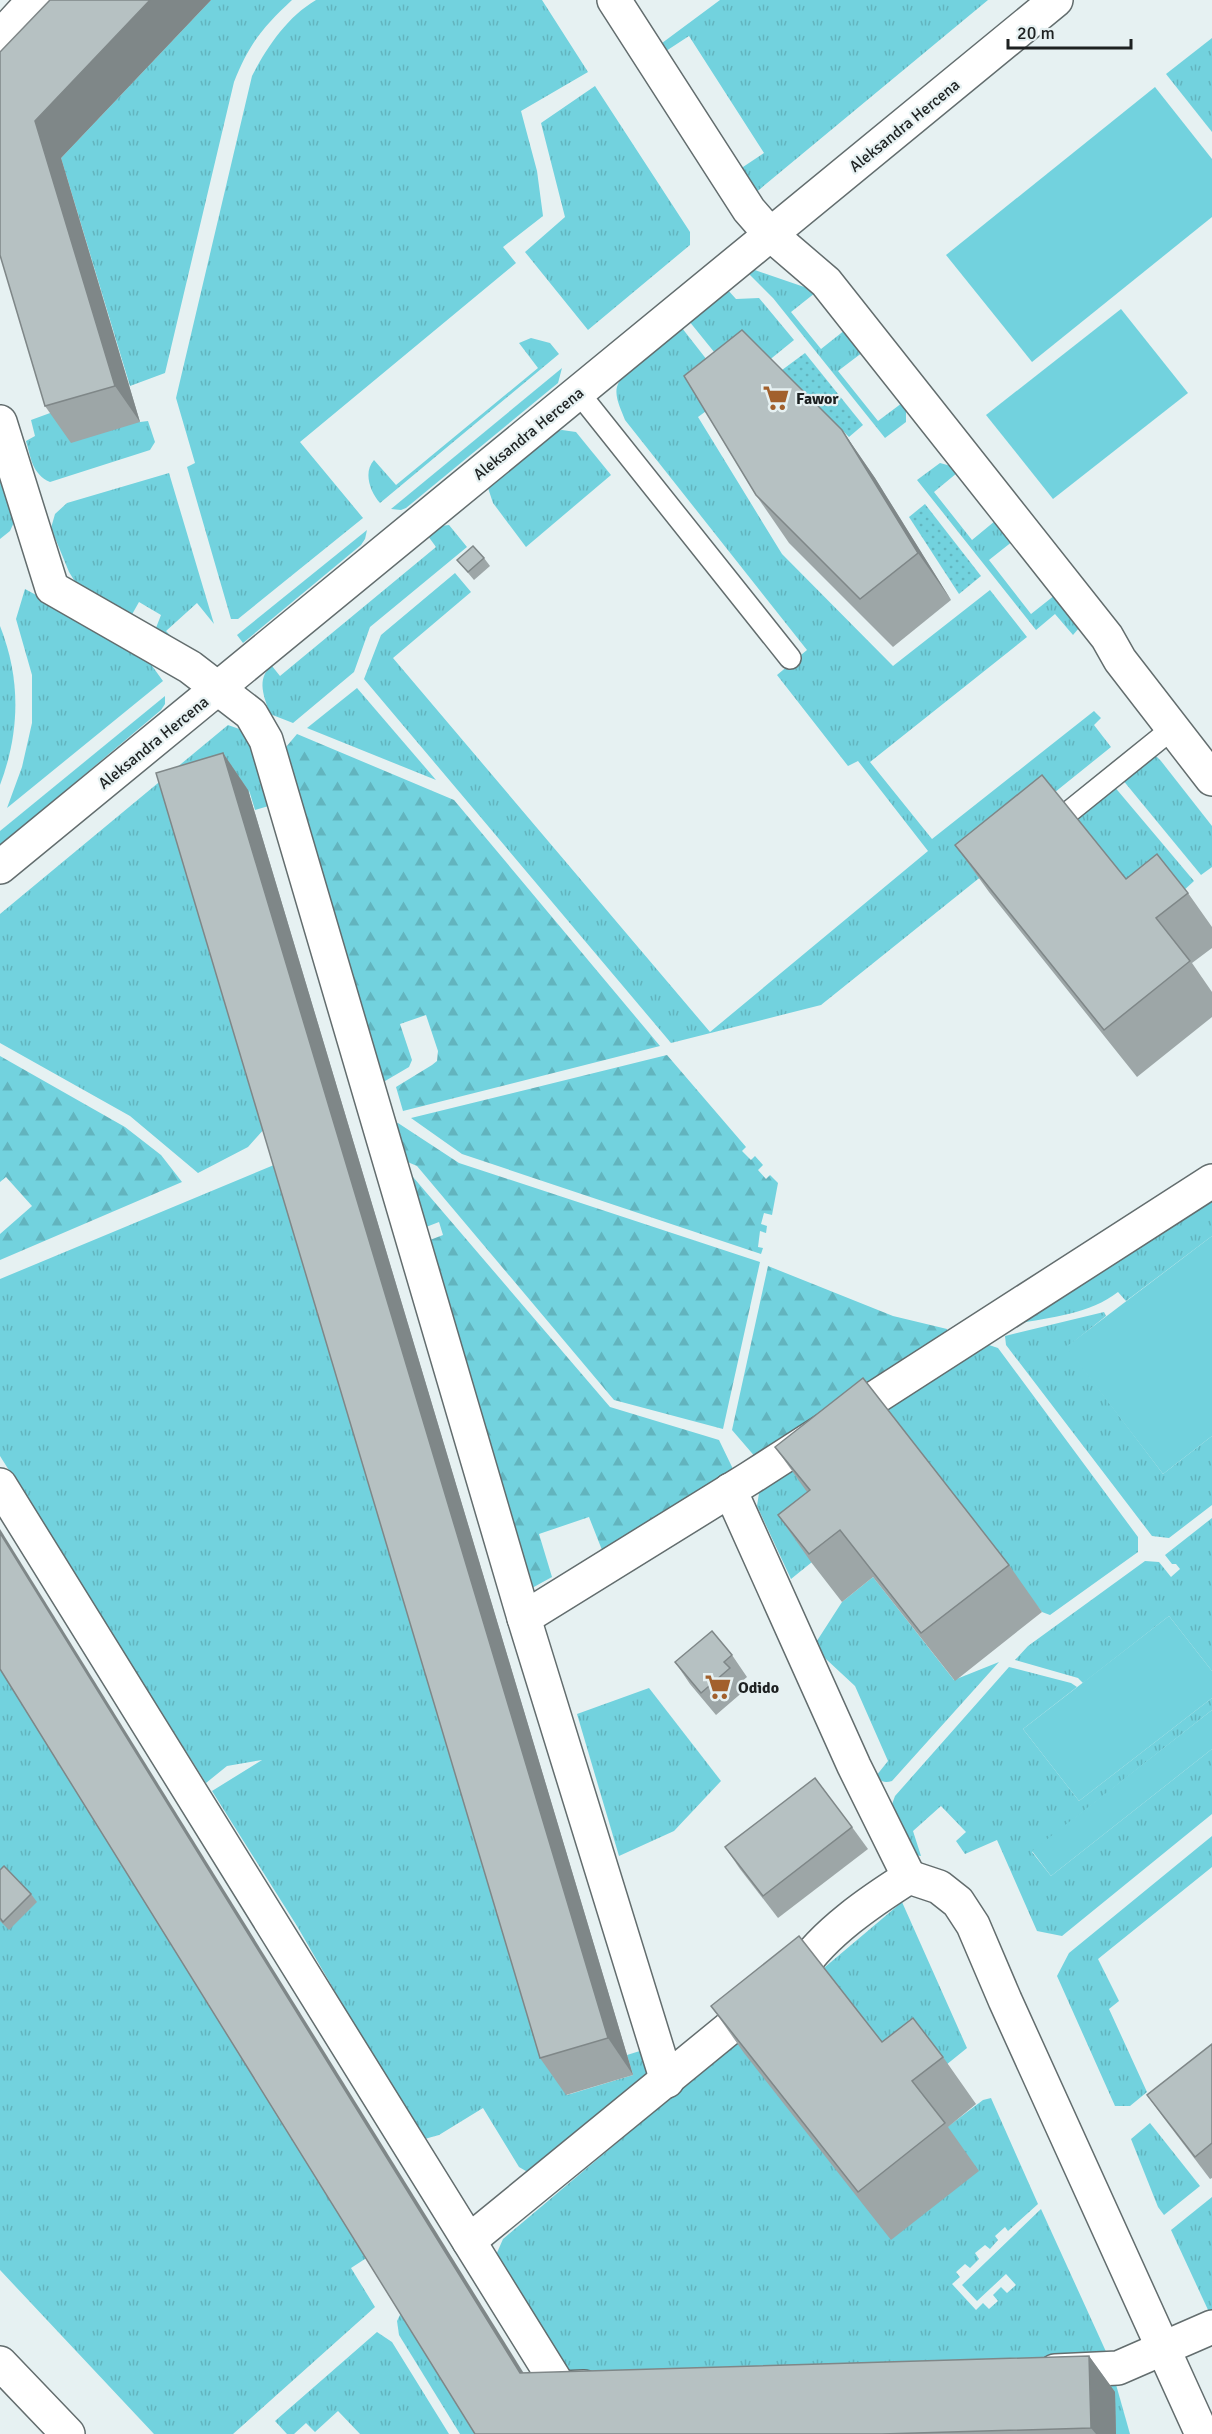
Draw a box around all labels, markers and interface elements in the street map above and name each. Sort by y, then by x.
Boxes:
scale bar [1008,12,1131,50]
text: 20 m [1017,22,1055,44]
street label: Aleksandra Hercena [845,75,964,177]
street label: Aleksandra Hercena [469,383,588,485]
supermarket icon: Fawor [761,383,791,413]
place label: Fawor [796,389,839,409]
street label: Aleksandra Hercena [94,692,213,794]
supermarket icon: Odido [703,1672,733,1702]
place label: Odido [738,1678,779,1698]

